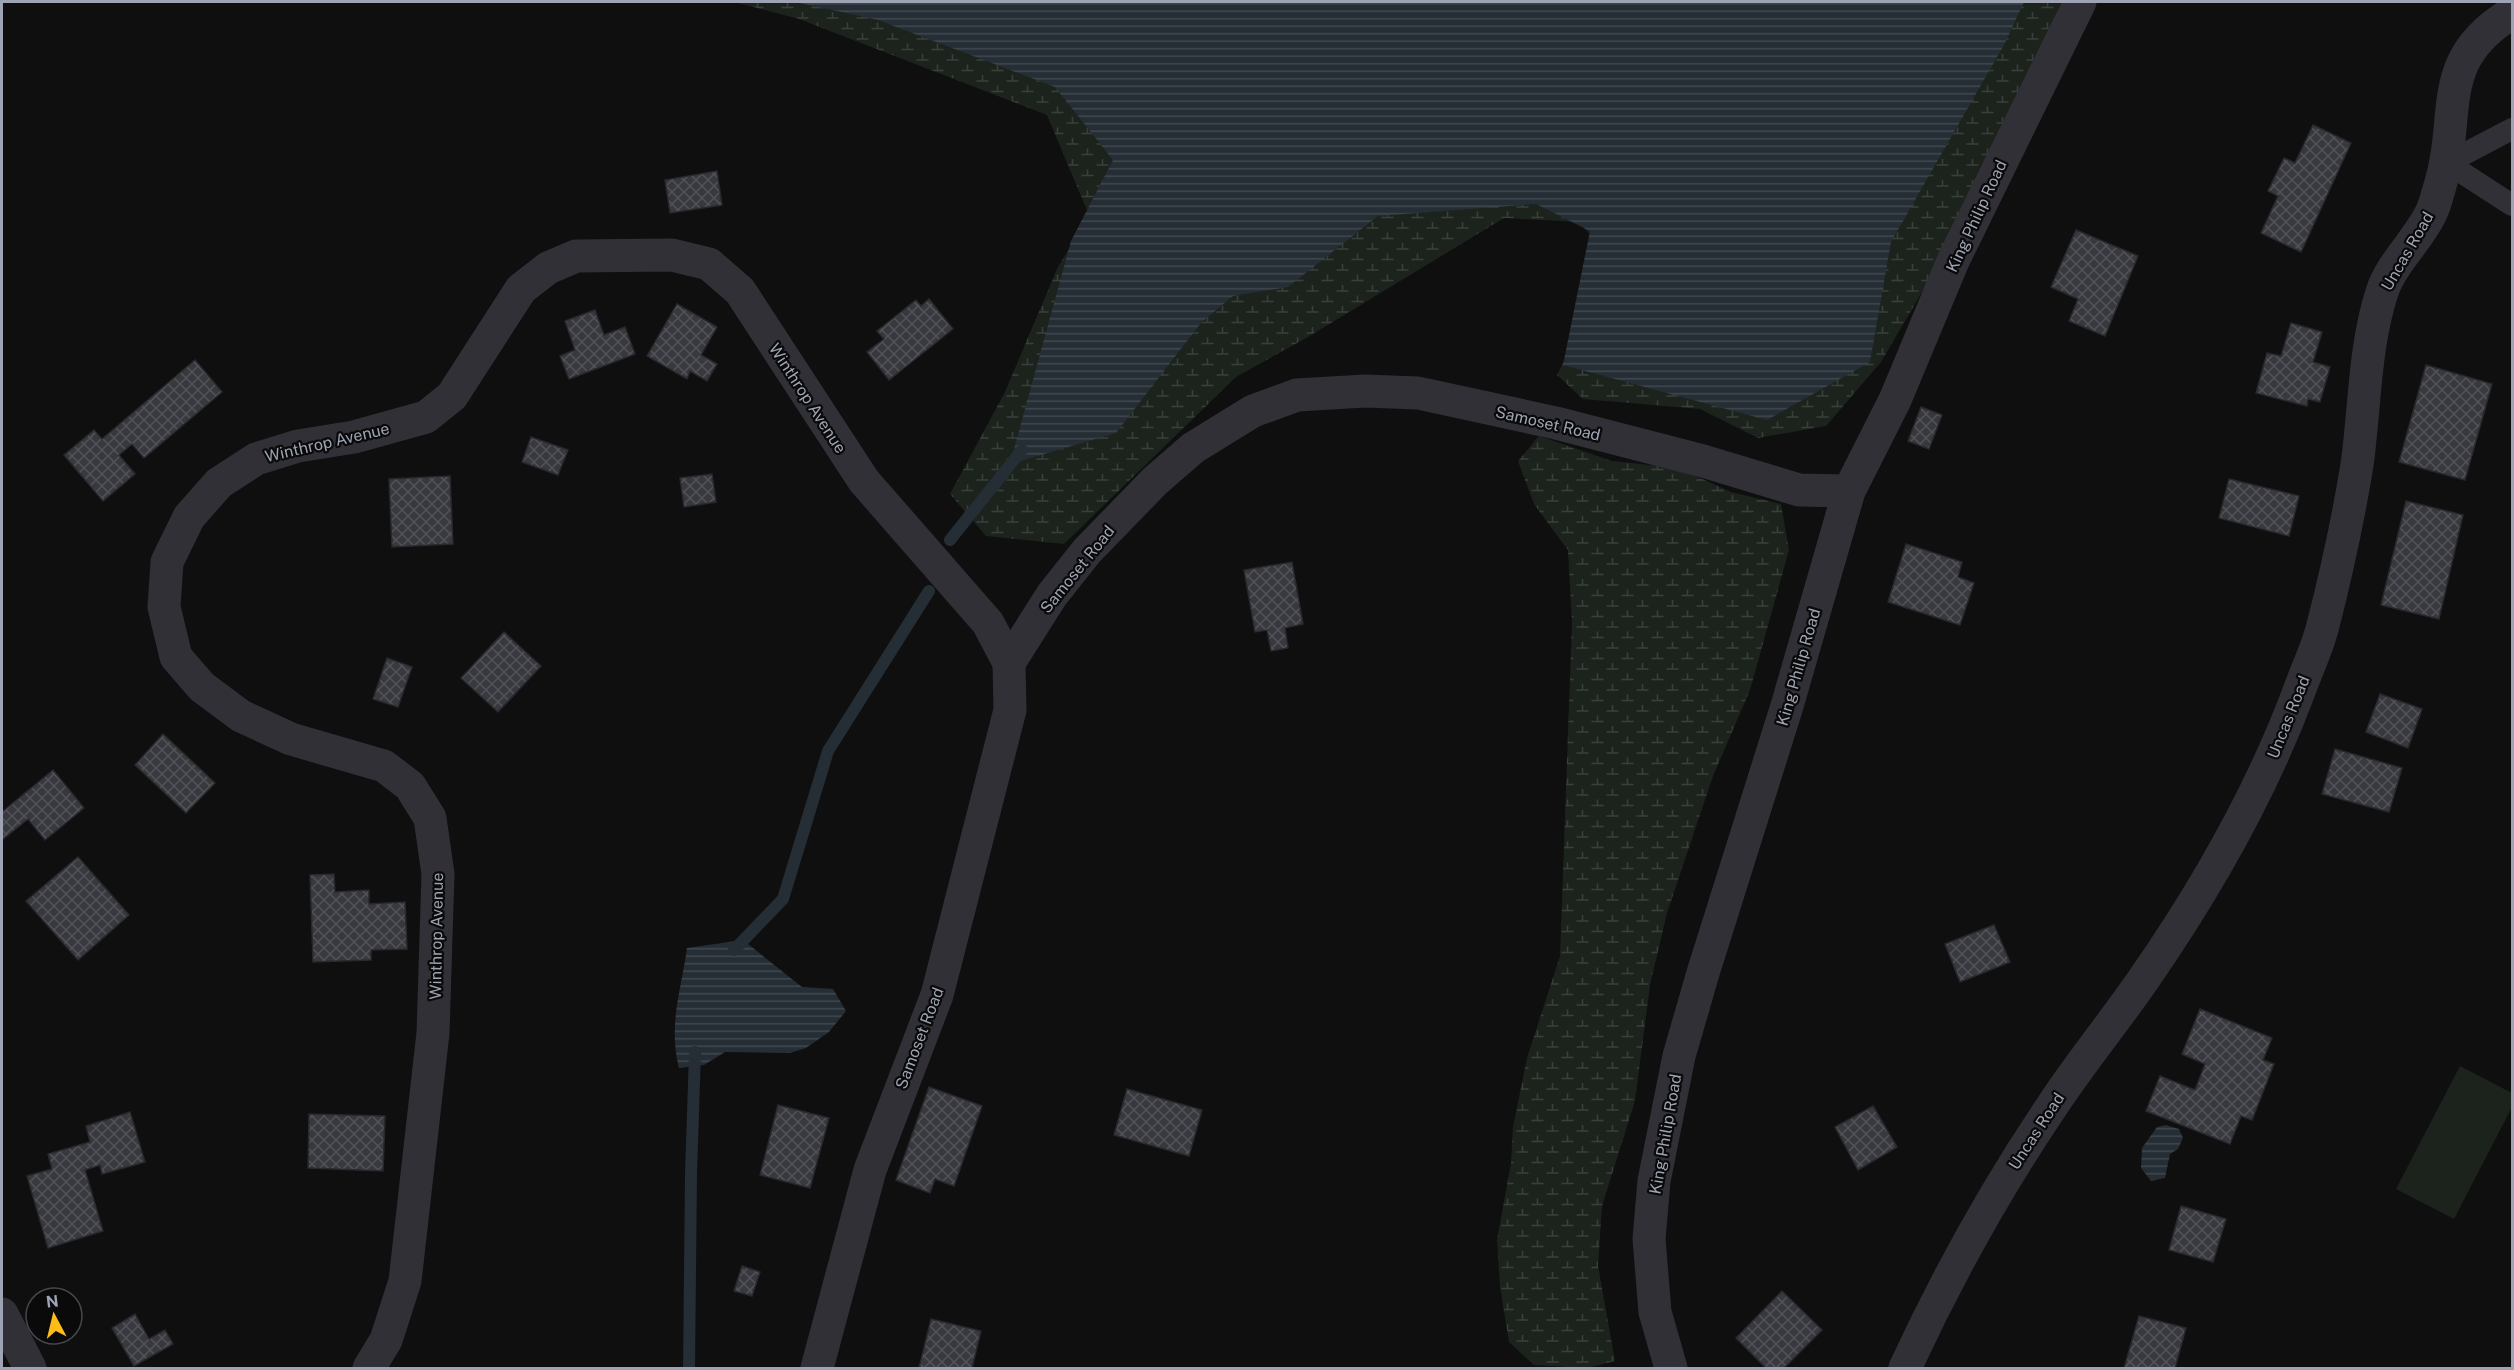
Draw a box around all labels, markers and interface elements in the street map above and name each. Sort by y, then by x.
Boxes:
street label: King Philip Road [1942,157,2011,275]
street label: Uncas Road [2377,209,2438,294]
street label: Winthrop Avenue [765,340,850,457]
street label: Samoset Road [1494,402,1602,445]
street label: Winthrop Avenue [263,419,391,466]
street label: Samoset Road [1036,522,1118,617]
street label: King Philip Road [1773,606,1824,728]
street label: Uncas Road [2263,673,2314,761]
street label: Winthrop Avenue [426,872,447,1000]
street label: Samoset Road [891,985,948,1092]
street label: King Philip Road [1646,1073,1685,1196]
street label: Uncas Road [2005,1089,2068,1173]
north arrow [24,1286,84,1346]
text: N [45,1291,60,1312]

